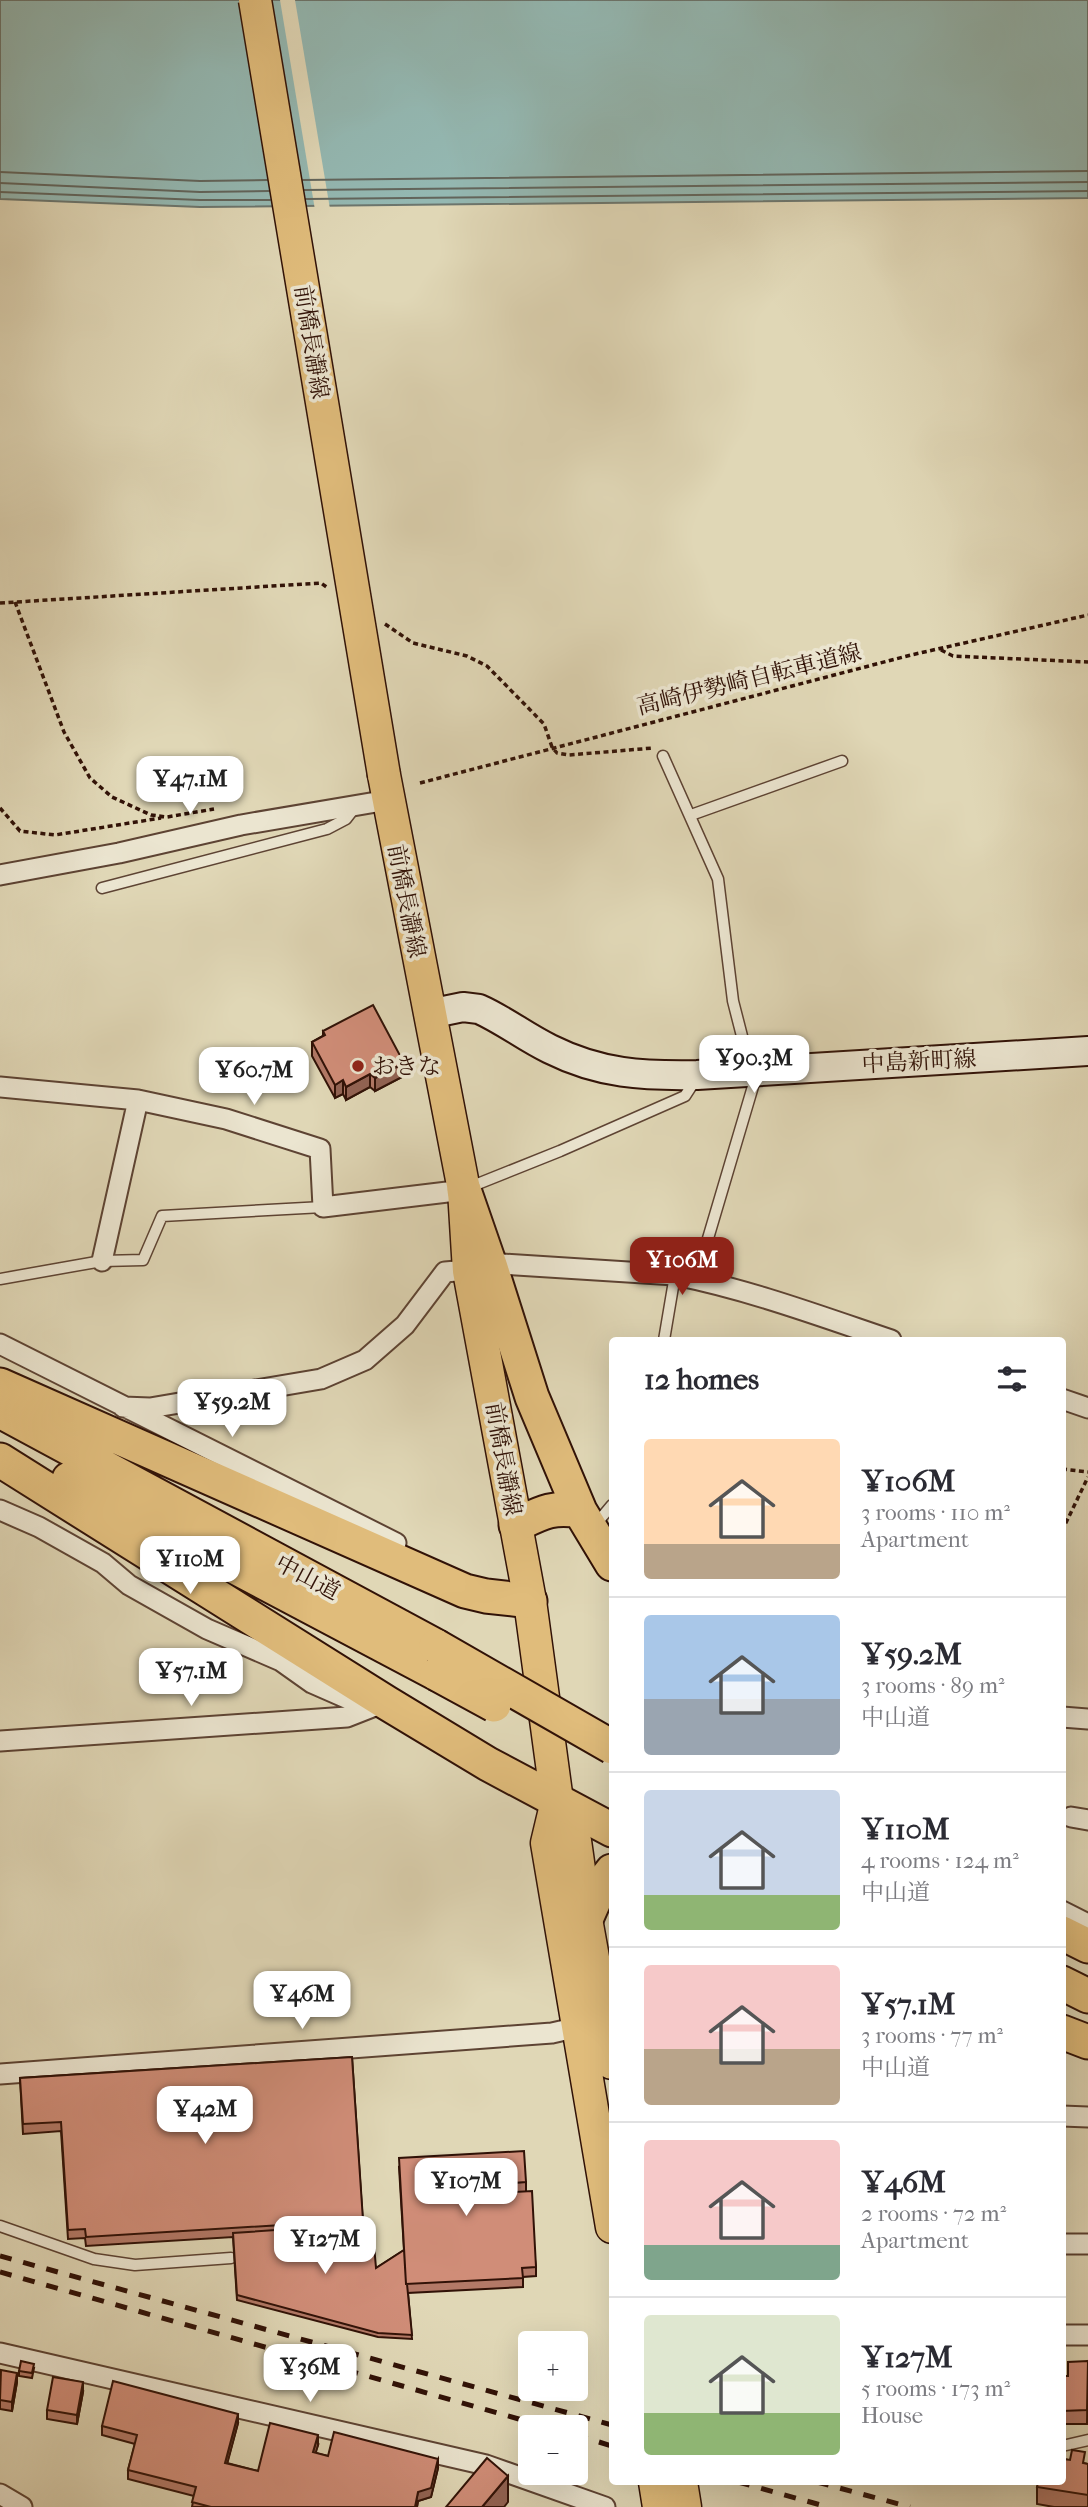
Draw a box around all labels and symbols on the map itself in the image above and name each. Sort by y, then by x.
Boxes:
street label: 前橋長瀞線 [289,283,334,401]
street label: 高崎伊勢崎自転車道線 [634,639,864,720]
pin: ¥47.1M [133,756,247,816]
street label: 前橋長瀞線 [382,842,431,960]
pin: ¥90.3M [697,1036,811,1095]
street label: 中島新町線 [861,1045,977,1078]
pin: ¥60.7M [197,1048,311,1107]
place label: おきな [372,1053,441,1080]
marker: おきな [350,1058,366,1074]
pin: ¥106M [633,1238,731,1297]
pin: ¥59.2M [175,1380,289,1439]
street label: 前橋長瀞線 [480,1400,527,1518]
pin: ¥110M [141,1536,239,1596]
street label: 中山道 [271,1549,345,1606]
pin: ¥57.1M [134,1648,248,1708]
pin: ¥46M [261,1972,343,2031]
pin: ¥42M [164,2086,246,2146]
pin: ¥107M [417,2158,515,2218]
pin: ¥127M [276,2216,374,2276]
pin: ¥36M [269,2344,351,2404]

